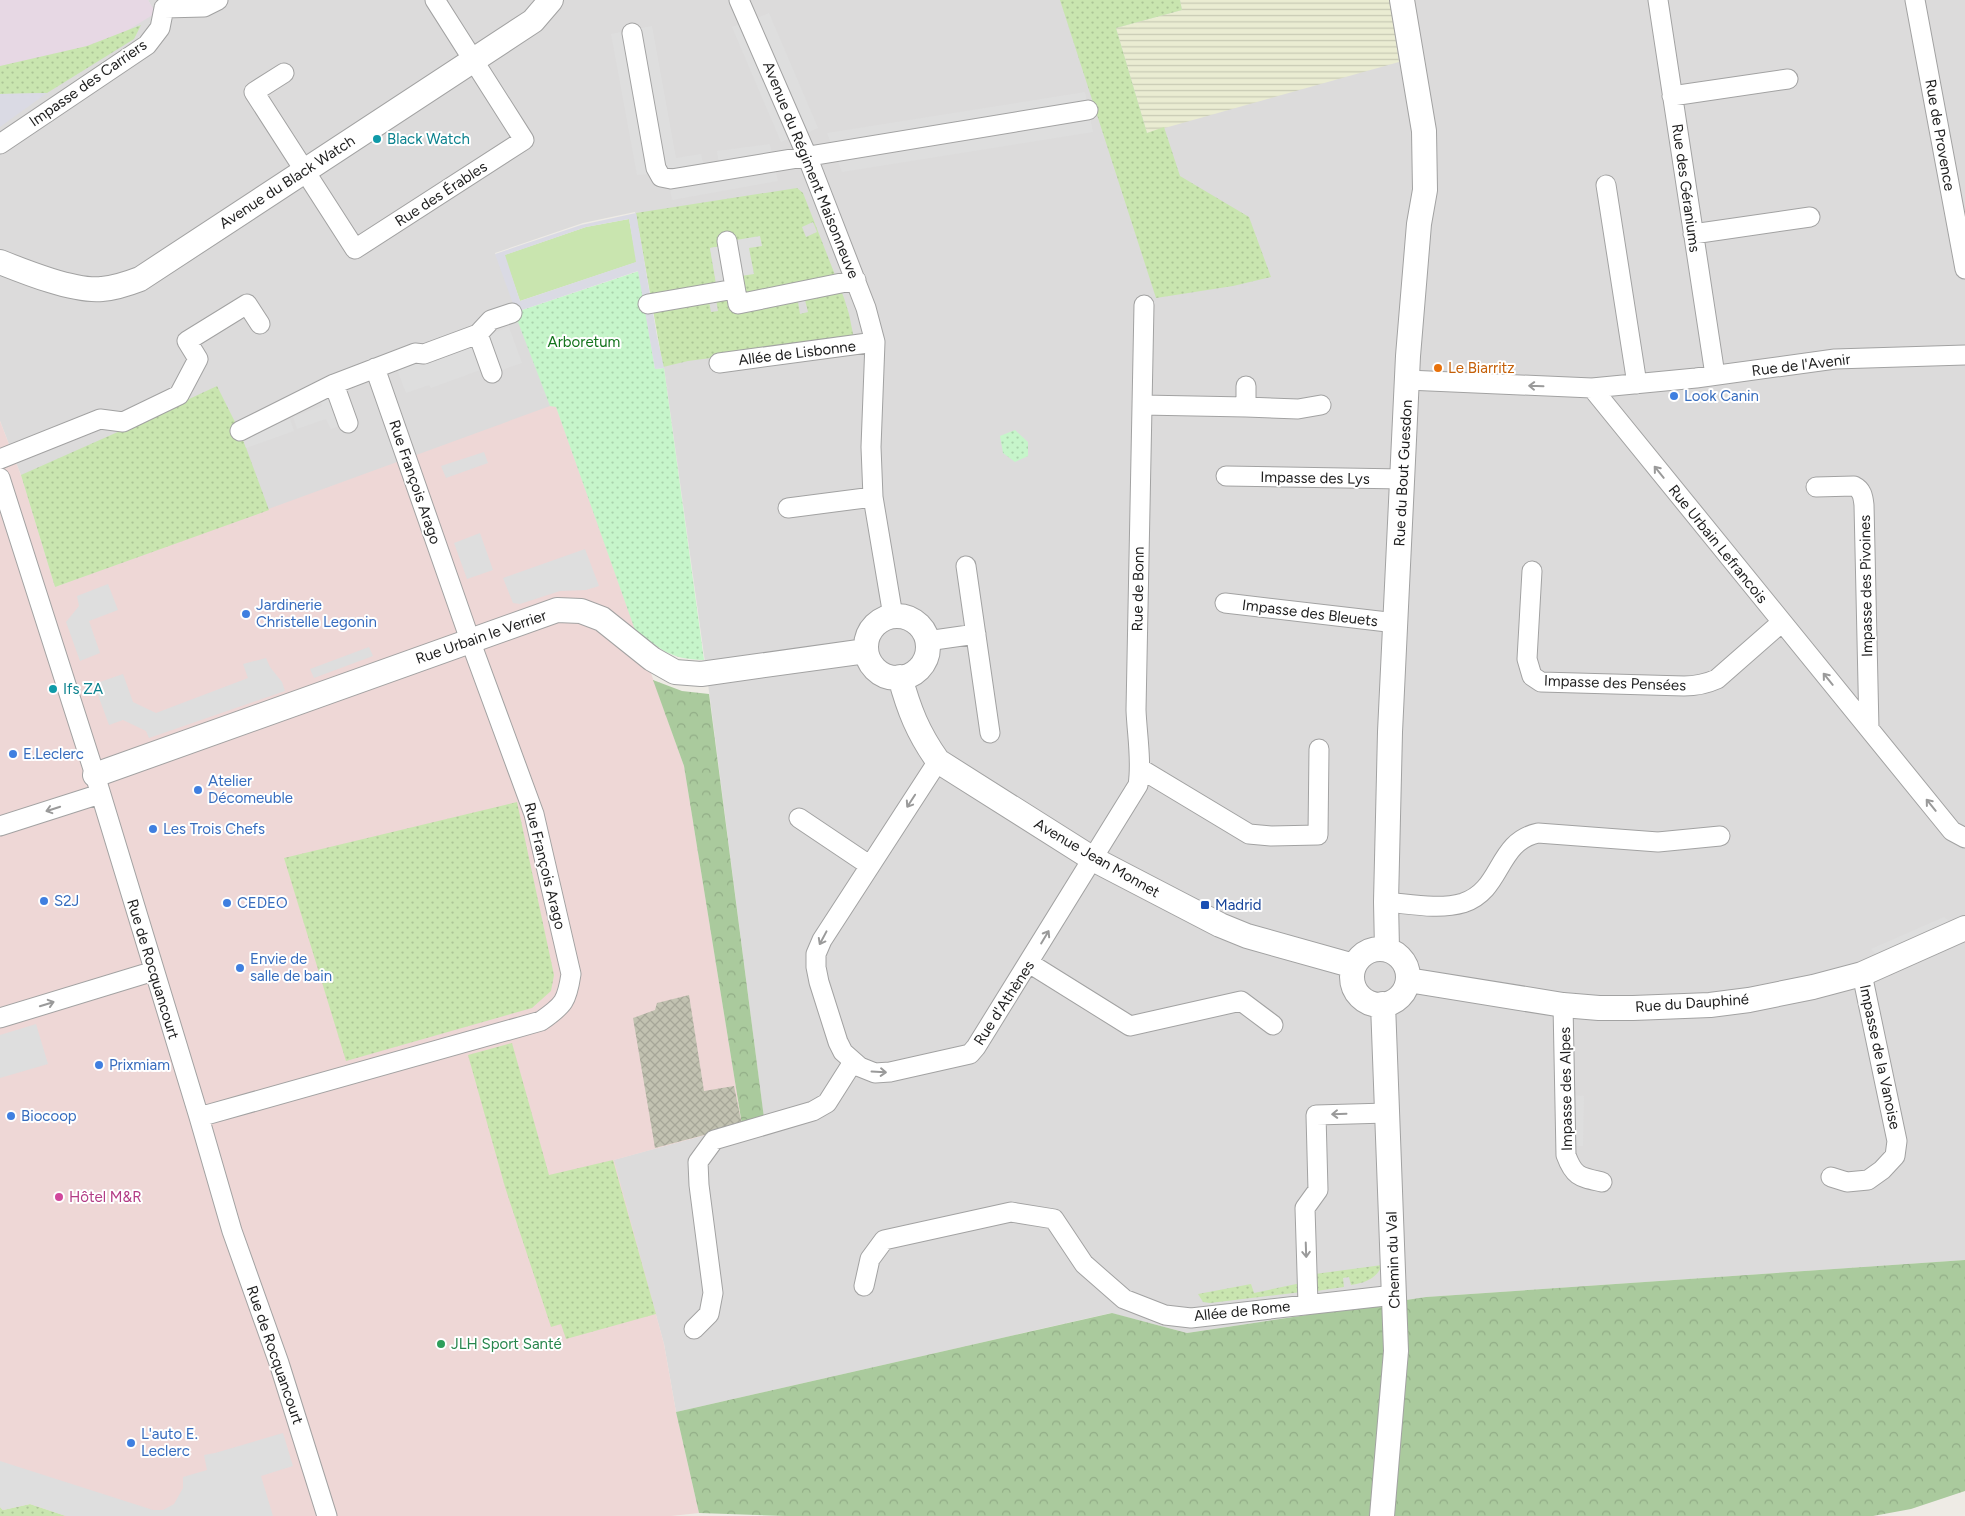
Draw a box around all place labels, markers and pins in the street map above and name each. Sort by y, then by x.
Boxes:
place label: Black Watch [387,130,470,148]
marker: Black Watch [371,133,383,145]
place label: Le Biarritz [1448,359,1515,377]
marker: Le Biarritz [1432,362,1444,374]
place label: Look Canin [1684,387,1759,405]
marker: Look Canin [1668,390,1680,402]
place label: Jardinerie Christelle Legonin [256,596,377,631]
marker: Jardinerie Christelle Legonin [240,608,252,620]
place label: Ifs ZA [63,680,103,698]
marker: Ifs ZA [47,683,59,695]
place label: E.Leclerc [23,745,84,763]
marker: E.Leclerc [7,748,19,760]
place label: Atelier Décomeuble [208,772,293,807]
marker: Atelier Décomeuble [192,784,204,796]
place label: Les Trois Chefs [163,820,265,838]
marker: Les Trois Chefs [147,823,159,835]
place label: S2J [54,892,79,910]
place label: CEDEO [237,894,288,912]
marker: S2J [38,895,50,907]
place label: Madrid [1215,896,1261,914]
marker: CEDEO [221,897,233,909]
marker: Madrid [1199,899,1211,911]
place label: Envie de salle de bain [250,950,332,985]
marker: Envie de salle de bain [234,962,246,974]
place label: Prixmiam [109,1056,170,1074]
marker: Prixmiam [93,1059,105,1071]
place label: Biocoop [21,1107,77,1125]
marker: Biocoop [5,1110,17,1122]
place label: Hôtel M&R [69,1188,142,1206]
marker: Hôtel M&R [53,1191,65,1203]
place label: JLH Sport Santé [451,1335,562,1353]
marker: JLH Sport Santé [435,1338,447,1350]
place label: L'auto E. Leclerc [141,1425,198,1460]
marker: L'auto E. Leclerc [125,1437,137,1449]

